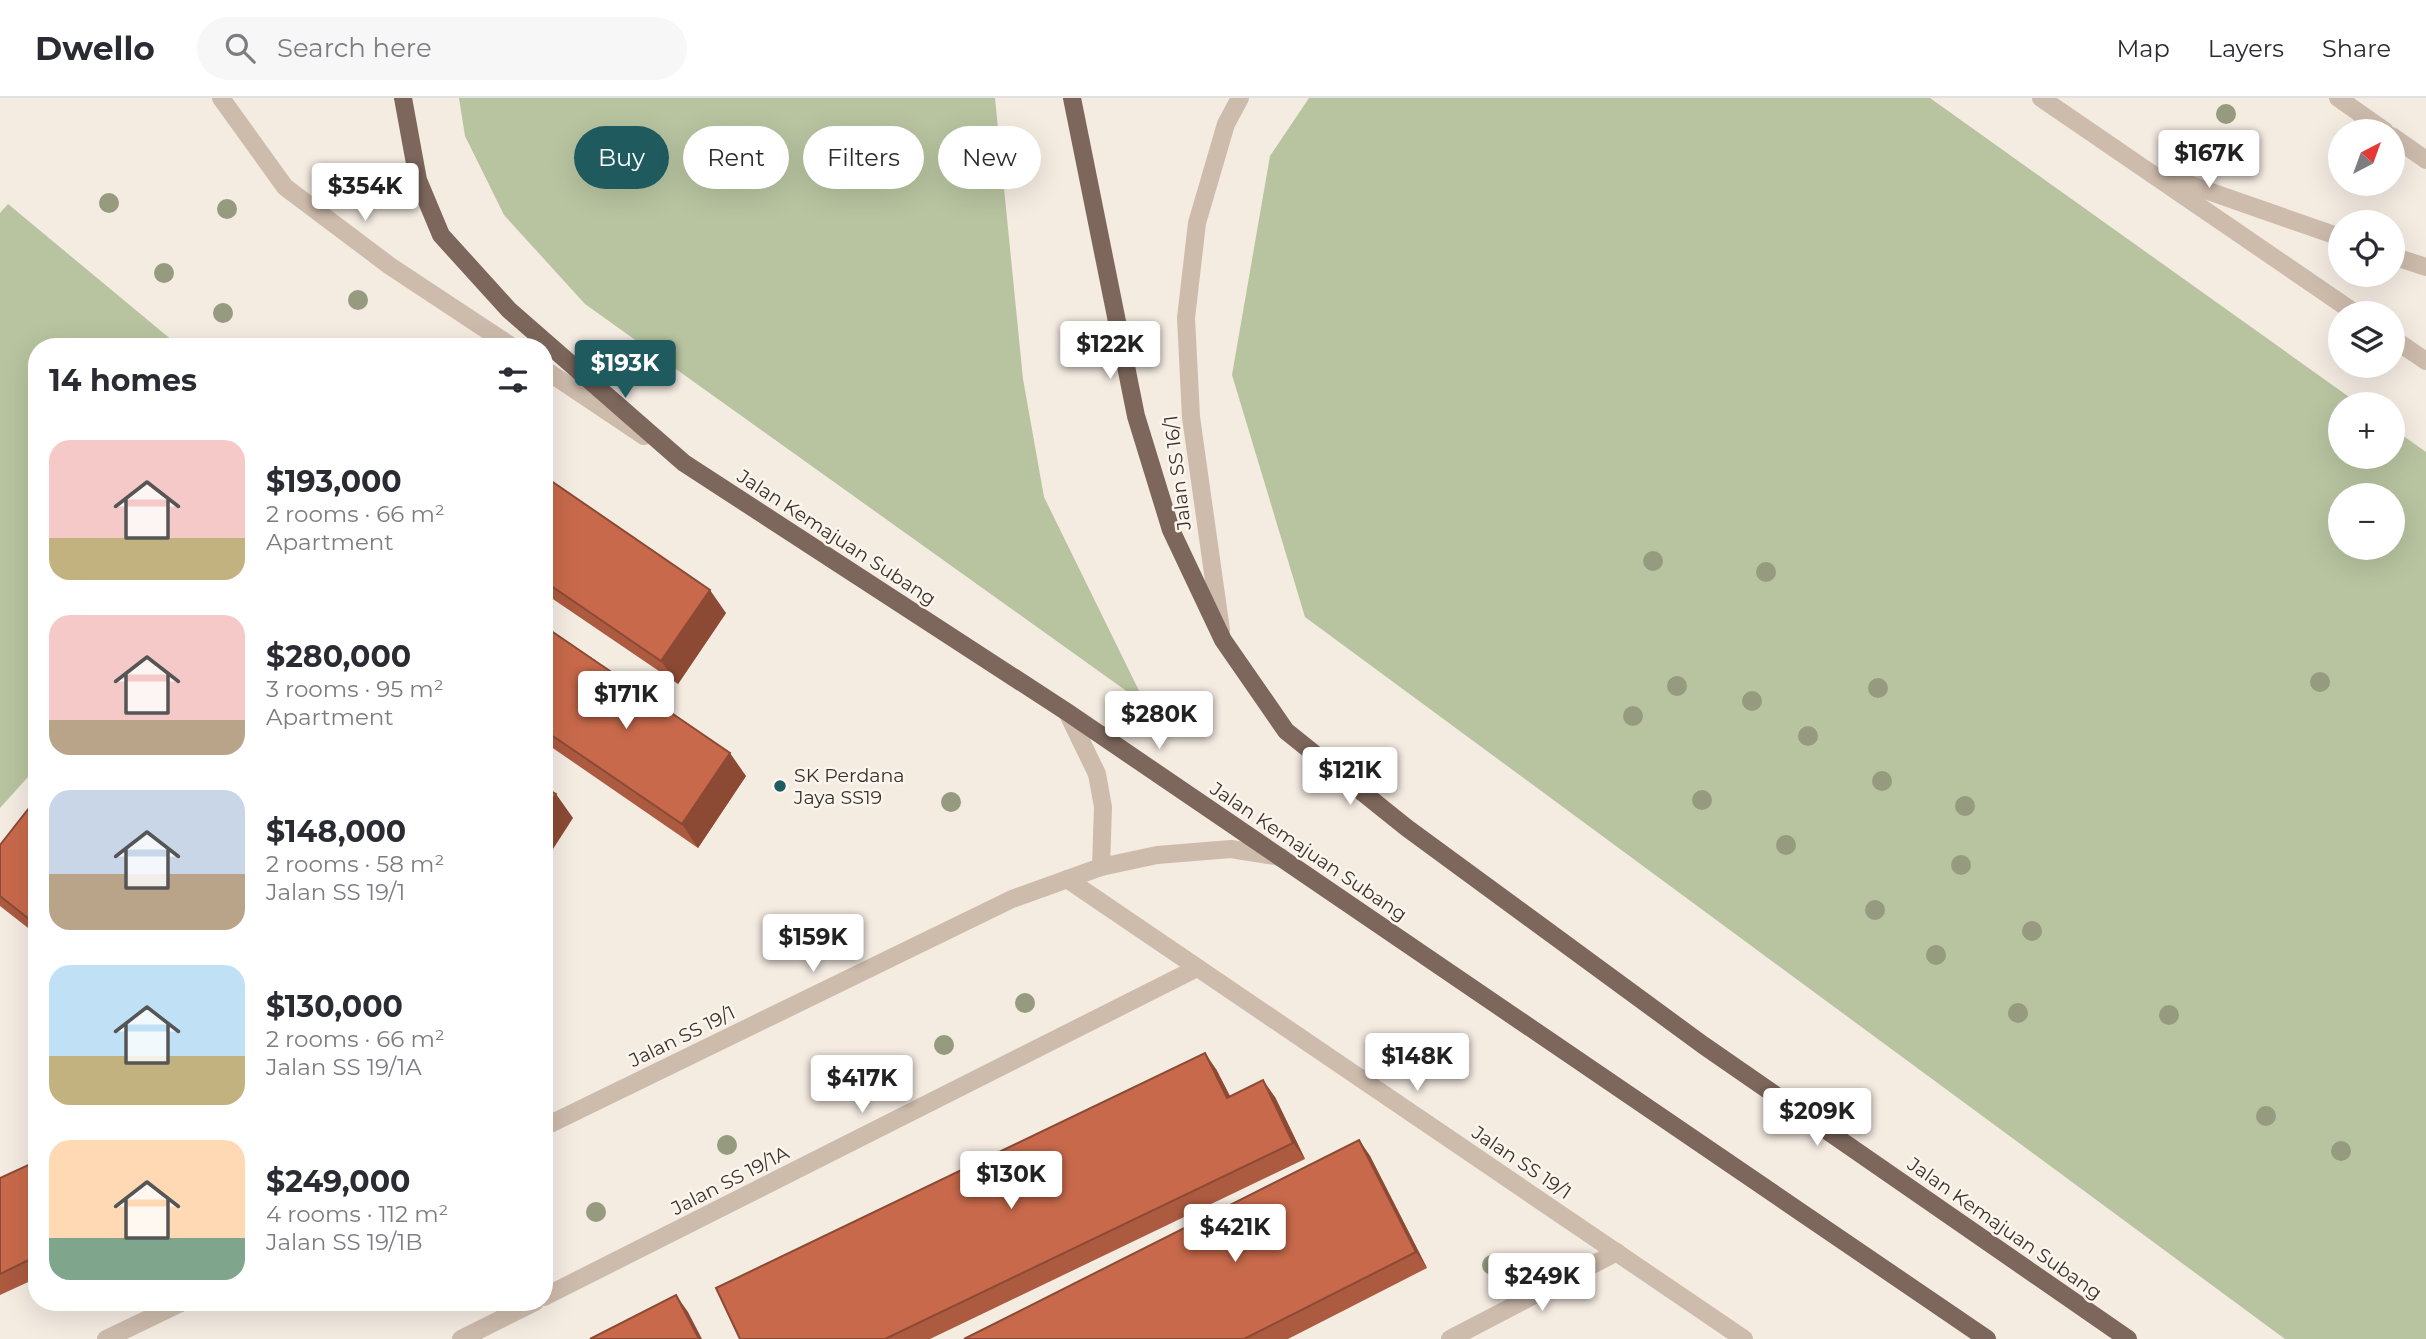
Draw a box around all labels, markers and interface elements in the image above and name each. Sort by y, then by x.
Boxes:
search box [197,17,687,80]
text: Dwello [35,28,155,68]
icon: search [221,29,259,67]
text: Search here [277,32,432,64]
text: Map [2116,34,2170,63]
text: Layers [2208,34,2284,63]
text: Share [2322,34,2391,63]
north arrow [2328,119,2404,196]
map controls [2328,119,2405,560]
chip: Buy [574,126,669,189]
chip: Rent [683,126,789,189]
chip: Filters [803,126,924,189]
chip: New [938,126,1041,189]
pin: $167K [2160,130,2258,190]
text: $167K [2174,139,2244,167]
pin: $354K [316,164,414,223]
text: $354K [328,172,402,200]
button: locate [2328,210,2405,287]
button: layers [2328,301,2405,378]
pin: $122K [1061,322,1159,381]
text: $122K [1076,330,1144,358]
pin: $193K [576,341,674,400]
text: $193K [591,349,659,377]
icon: filters [494,361,532,399]
text: 14 homes [49,362,197,399]
button: + [2328,392,2405,469]
street label: Jalan SS 16/1 [1159,414,1196,533]
text: $193,000 [266,463,402,500]
street label: Jalan Kemajuan Subang [732,464,940,610]
icon: home [105,468,189,552]
button: − [2328,483,2405,560]
text: 2 rooms · 66 m² [266,500,445,528]
text: Apartment [266,528,394,556]
text: $280,000 [266,638,411,675]
icon: home [105,643,189,727]
pin: $171K [577,672,675,731]
text: 3 rooms · 95 m² [266,675,444,703]
text: $171K [594,680,658,708]
pin: $280K [1110,692,1208,751]
text: $280K [1121,700,1197,728]
text: Apartment [266,703,394,731]
pin: $121K [1301,748,1399,807]
text: $121K [1318,756,1382,784]
place label: SK Perdana Jaya SS19 [793,764,905,809]
street label: Jalan Kemajuan Subang [1205,776,1411,926]
marker: SK Perdana Jaya SS19 [772,778,788,794]
text: $148,000 [266,813,406,850]
icon: home [105,818,189,902]
text: 2 rooms · 58 m² [266,850,444,878]
text: Jalan SS 19/1 [266,878,405,906]
pin: $159K [764,914,862,974]
text: $159K [779,923,847,951]
text: $130,000 [266,988,403,1025]
icon: home [105,993,189,1077]
street label: Jalan SS 19/1 [625,1001,739,1072]
text: 2 rooms · 66 m² [266,1025,445,1053]
pin: $148K [1368,1034,1466,1093]
text: $148K [1381,1042,1453,1070]
text: Jalan SS 19/1A [266,1053,422,1081]
pin: $417K [813,1056,911,1115]
text: $417K [827,1064,897,1092]
pin: $209K [1768,1088,1866,1148]
text: $209K [1779,1097,1855,1125]
street label: Jalan SS 19/1 [1467,1120,1576,1204]
street label: Jalan SS 19/1A [667,1141,793,1220]
pin: $130K [962,1152,1060,1211]
street label: Jalan Kemajuan Subang [1902,1152,2106,1304]
text: $130K [976,1160,1046,1188]
text: $249,000 [266,1163,410,1200]
icon: home [105,1168,189,1252]
text: 4 rooms · 112 m² [266,1200,448,1228]
pin: $421K [1186,1204,1284,1264]
text: $421K [1200,1213,1270,1241]
text: Jalan SS 19/1B [266,1228,423,1256]
pin: $249K [1493,1254,1591,1313]
text: $249K [1504,1262,1580,1290]

